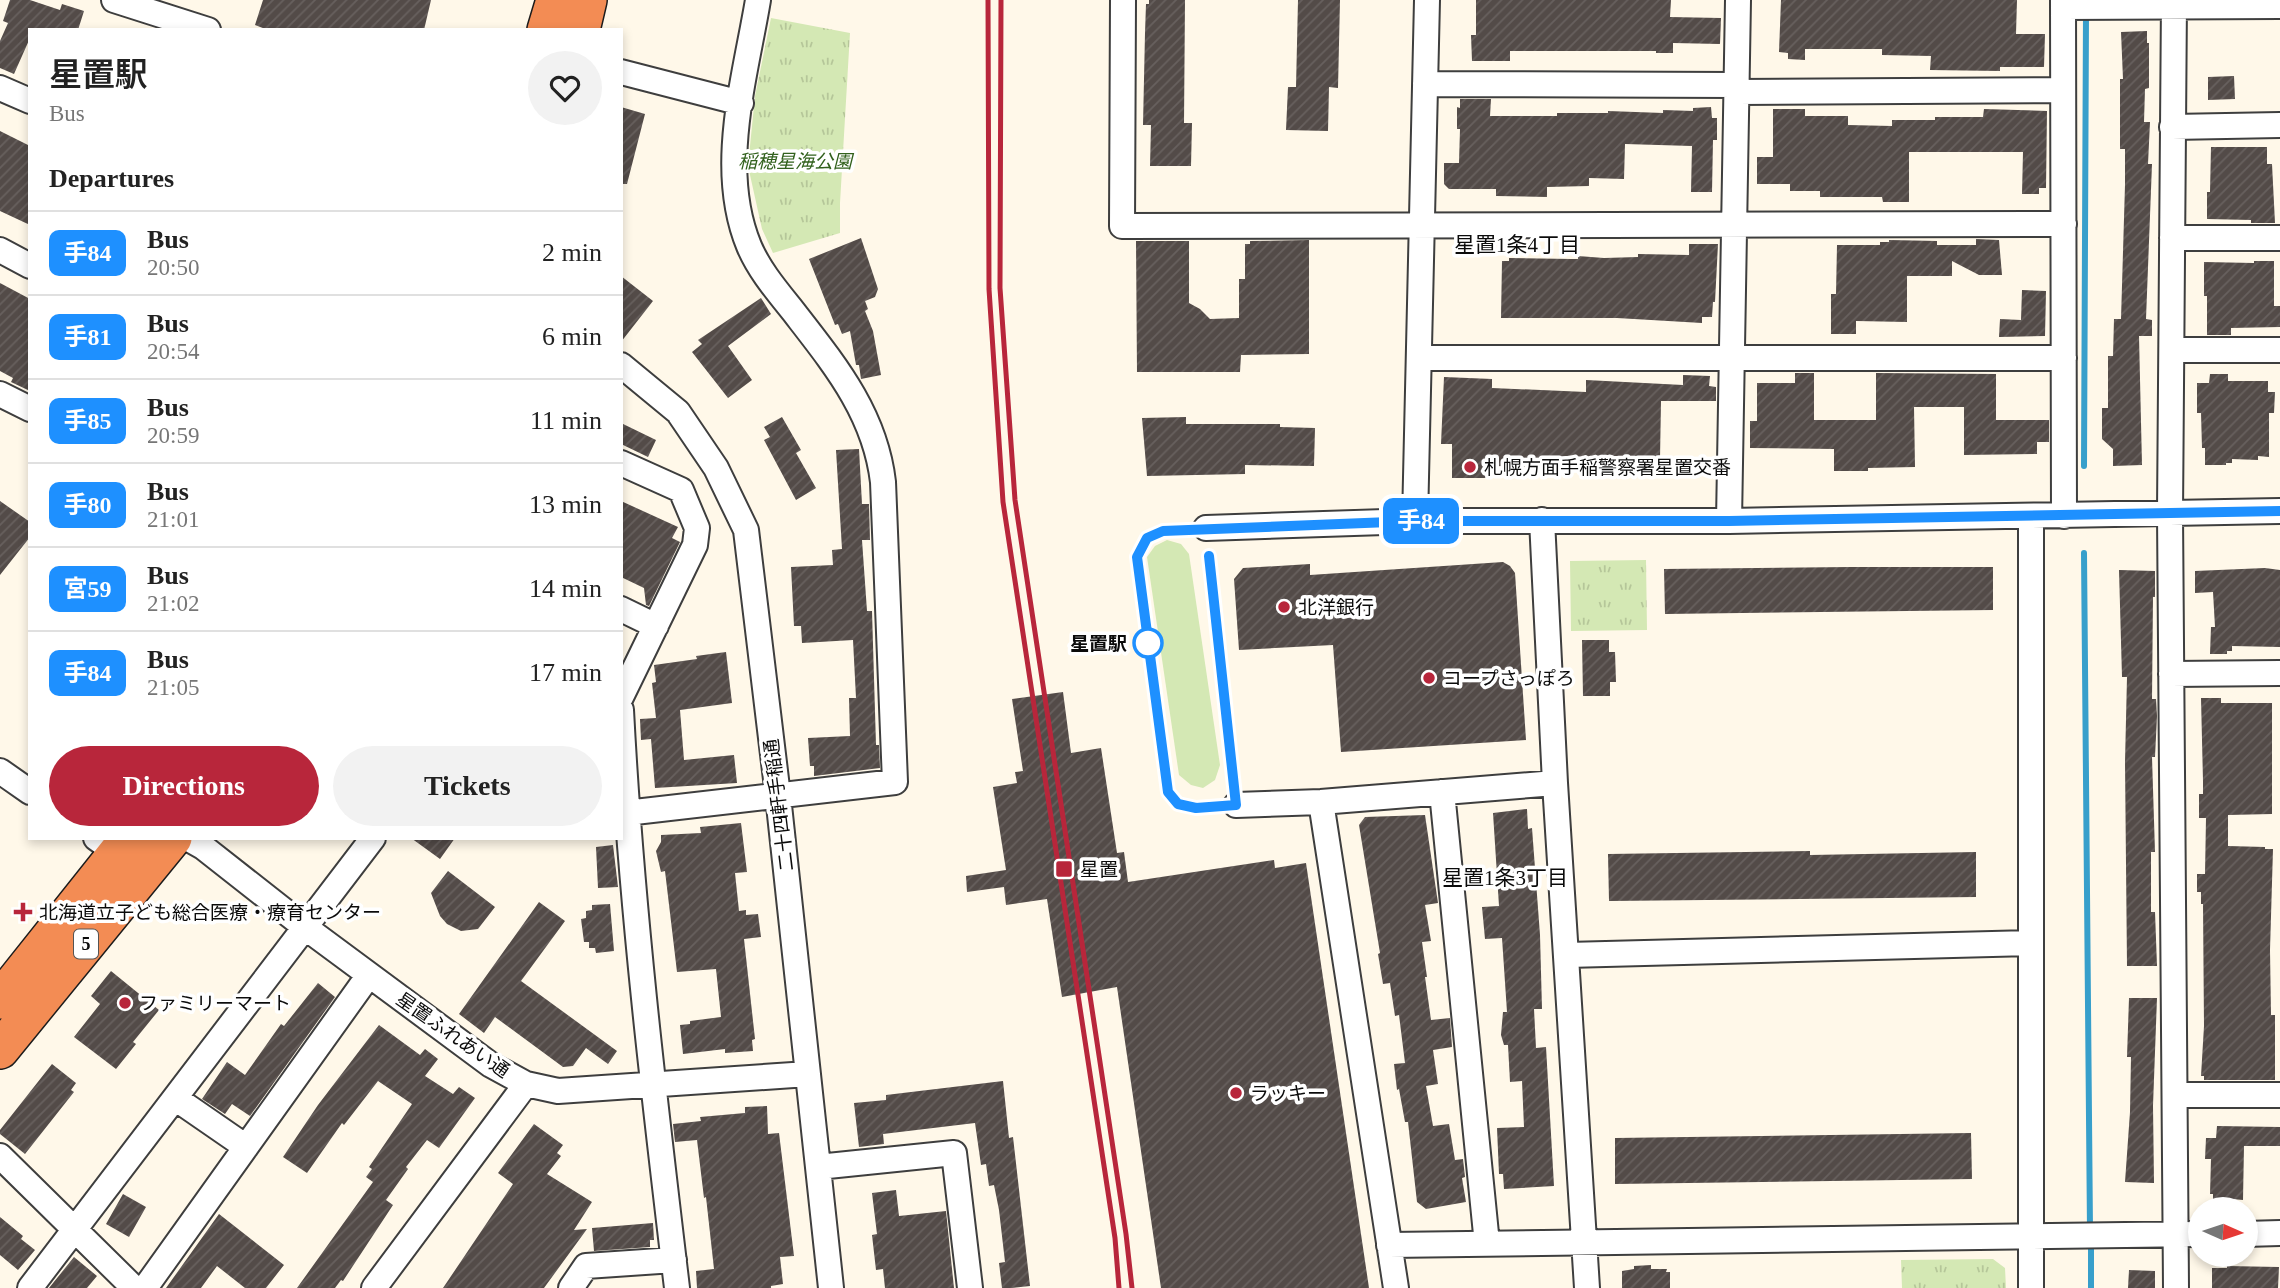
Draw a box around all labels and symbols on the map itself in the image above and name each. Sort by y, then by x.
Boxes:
park label: 稲穂星海公園 [738,151,855,172]
district label: 星置1条4丁目 [1454,233,1580,257]
place label: 札幌方面手稲警察署星置交番 [1484,457,1731,478]
marker: 札幌方面手稲警察署星置交番 [1462,459,1478,475]
line badge: 手84 [1381,498,1461,544]
place label: 北洋銀行 [1298,597,1374,618]
marker: 北洋銀行 [1276,599,1292,615]
marker: 星置駅 [1133,628,1163,658]
place label: 星置駅 [1070,633,1127,654]
place label: コープさっぽろ [1443,668,1575,689]
marker: コープさっぽろ [1421,670,1437,686]
street label: 二十四軒手稲通 [760,738,798,872]
marker: 星置 [1054,859,1074,879]
place label: 星置 [1080,859,1118,880]
district label: 星置1条3丁目 [1442,866,1568,890]
marker: 北海道立子ども総合医療・療育センター [13,902,33,922]
place label: 北海道立子ども総合医療・療育センター [39,902,381,923]
road number: 5 [74,930,98,959]
street label: 星置ふれあい通 [392,988,514,1082]
place label: ファミリーマート [139,993,291,1014]
marker: ファミリーマート [117,995,133,1011]
place label: ラッキー [1250,1083,1326,1104]
marker: ラッキー [1228,1085,1244,1101]
north arrow [2188,1197,2258,1267]

